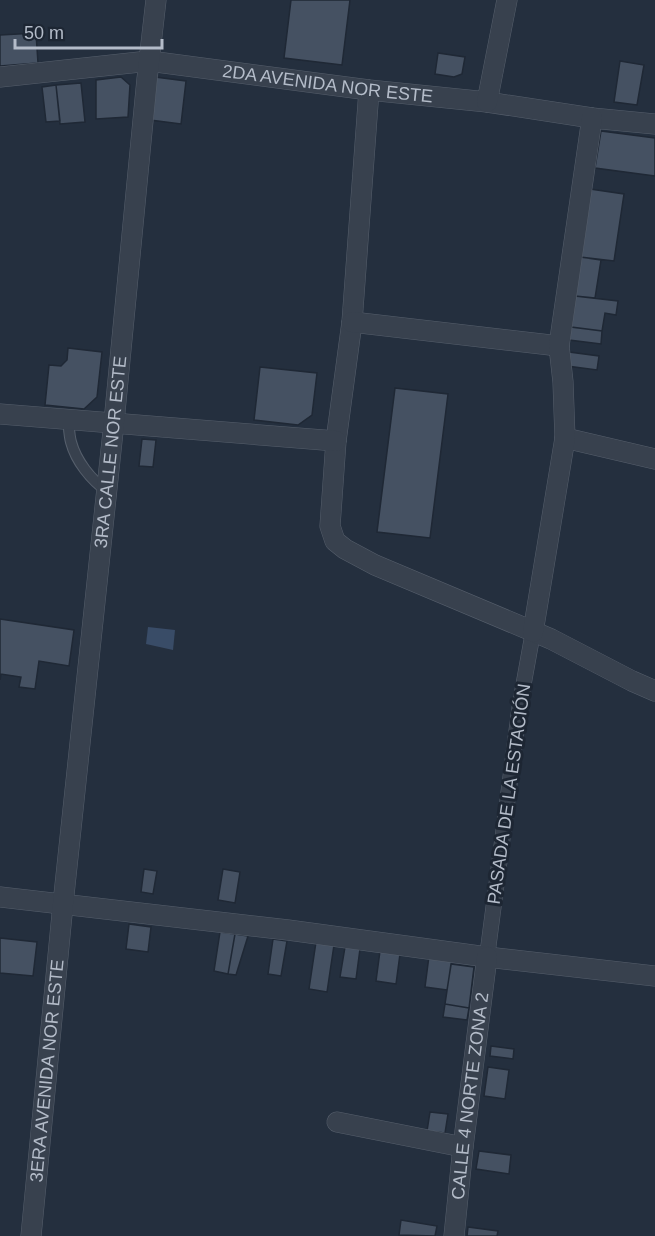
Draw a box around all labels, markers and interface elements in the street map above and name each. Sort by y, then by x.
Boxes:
scale bar [15,12,162,50]
text: 50 m [24,23,64,43]
street label: 2DA AVENIDA NOR ESTE [221,61,434,106]
street label: 3RA CALLE NOR ESTE [91,355,130,549]
street label: PASADA DE LA ESTACIÓN [483,682,534,906]
street label: 3ERA AVENIDA NOR ESTE [26,958,68,1183]
street label: CALLE 4 NORTE ZONA 2 [448,991,492,1201]

